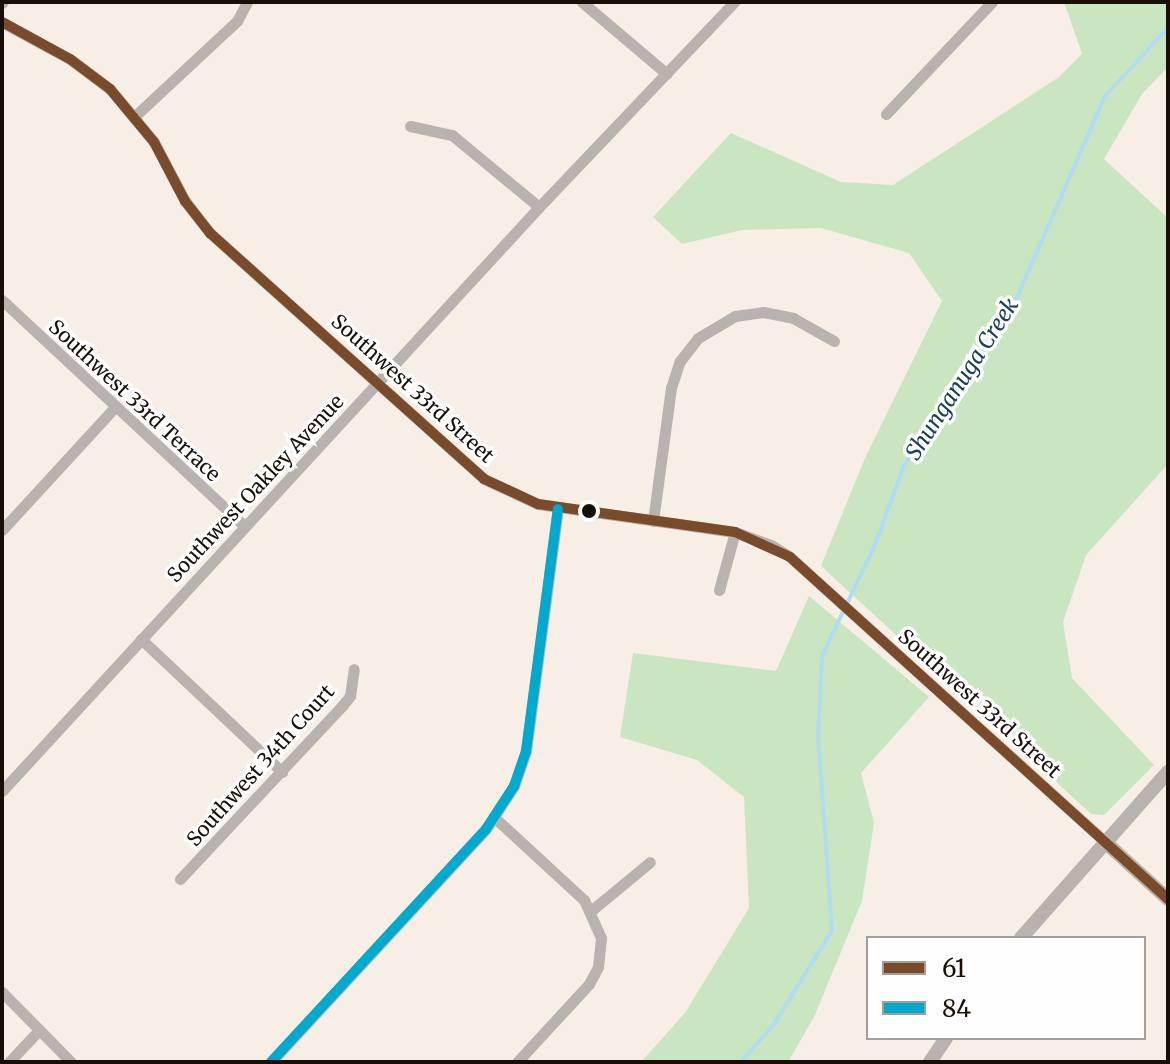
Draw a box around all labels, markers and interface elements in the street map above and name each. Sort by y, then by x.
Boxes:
water label: Shunganuga Creek [900,293,1024,465]
street label: Southwest 33rd Street [327,309,499,467]
street label: Southwest 33rd Terrace [44,314,226,486]
street label: Southwest Oakley Avenue [162,389,348,587]
unlabelled marker [581,503,597,519]
street label: Southwest 33rd Street [894,624,1066,782]
street label: Southwest 34th Court [181,679,339,851]
legend [866,936,1146,1040]
text: 61 [942,953,966,984]
text: 84 [942,993,971,1024]

